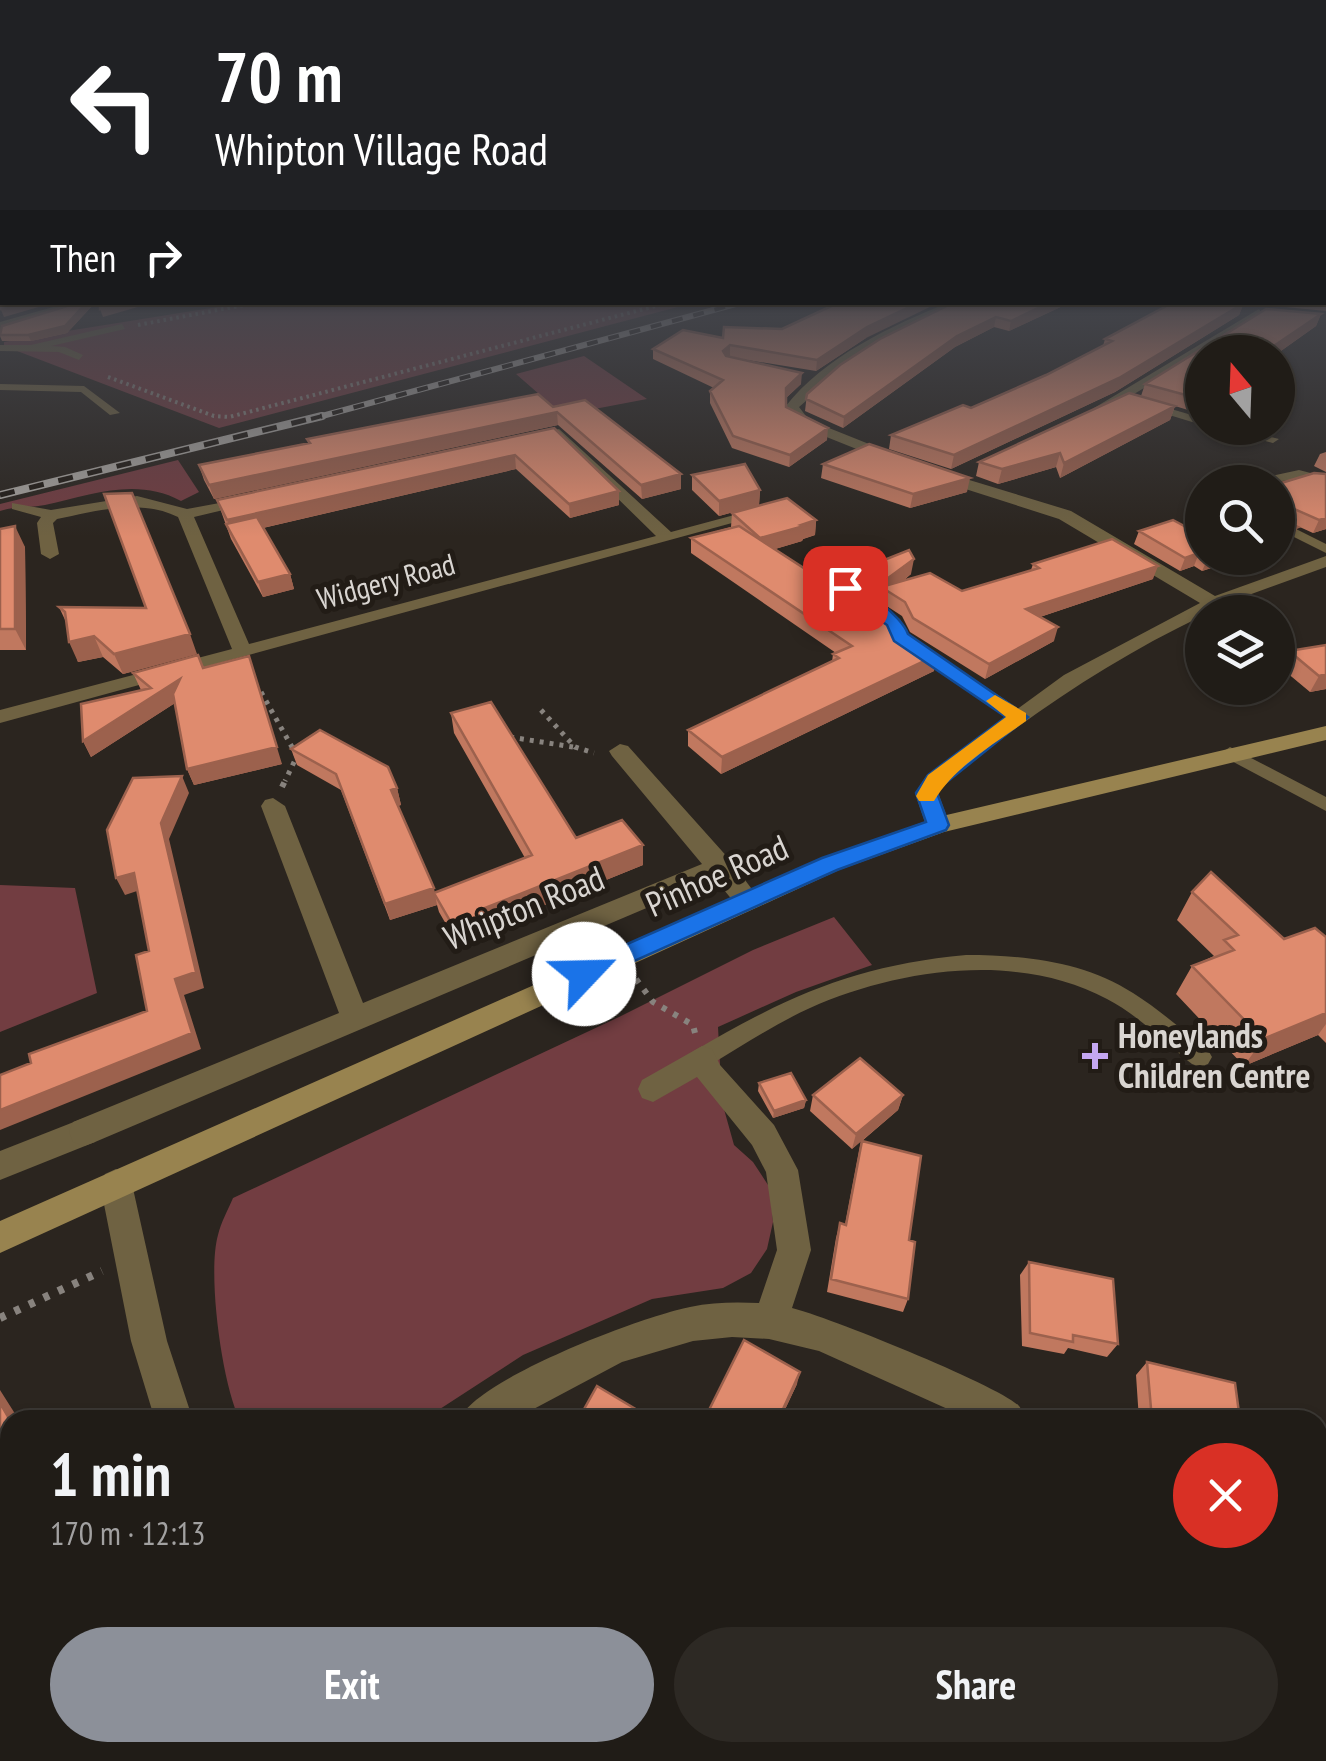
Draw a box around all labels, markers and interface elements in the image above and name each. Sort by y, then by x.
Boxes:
text: 70 m [215,31,343,121]
icon: left [50,40,180,170]
text: Whipton Village Road [215,119,548,177]
icon: right [136,230,191,285]
text: Then [50,233,116,282]
north arrow [1185,335,1295,445]
map controls [1185,335,1295,705]
button: search [1185,465,1295,575]
street label: Widgery Road [312,543,459,618]
pin [803,546,888,631]
icon: arrive [818,561,873,616]
button: layers [1185,595,1295,705]
street label: Pinhoe Road [638,823,795,927]
street label: Whipton Road [437,854,610,960]
position arrow [532,922,636,1026]
place label: Honeylands Children Centre [1118,1012,1310,1098]
marker: Honeylands Children Centre [1082,1043,1108,1069]
text: 1 min [50,1435,171,1513]
button: close [1173,1443,1278,1548]
text: 170 m · 12:13 [50,1512,205,1554]
button: Exit [50,1627,654,1742]
button: Share [674,1627,1278,1742]

